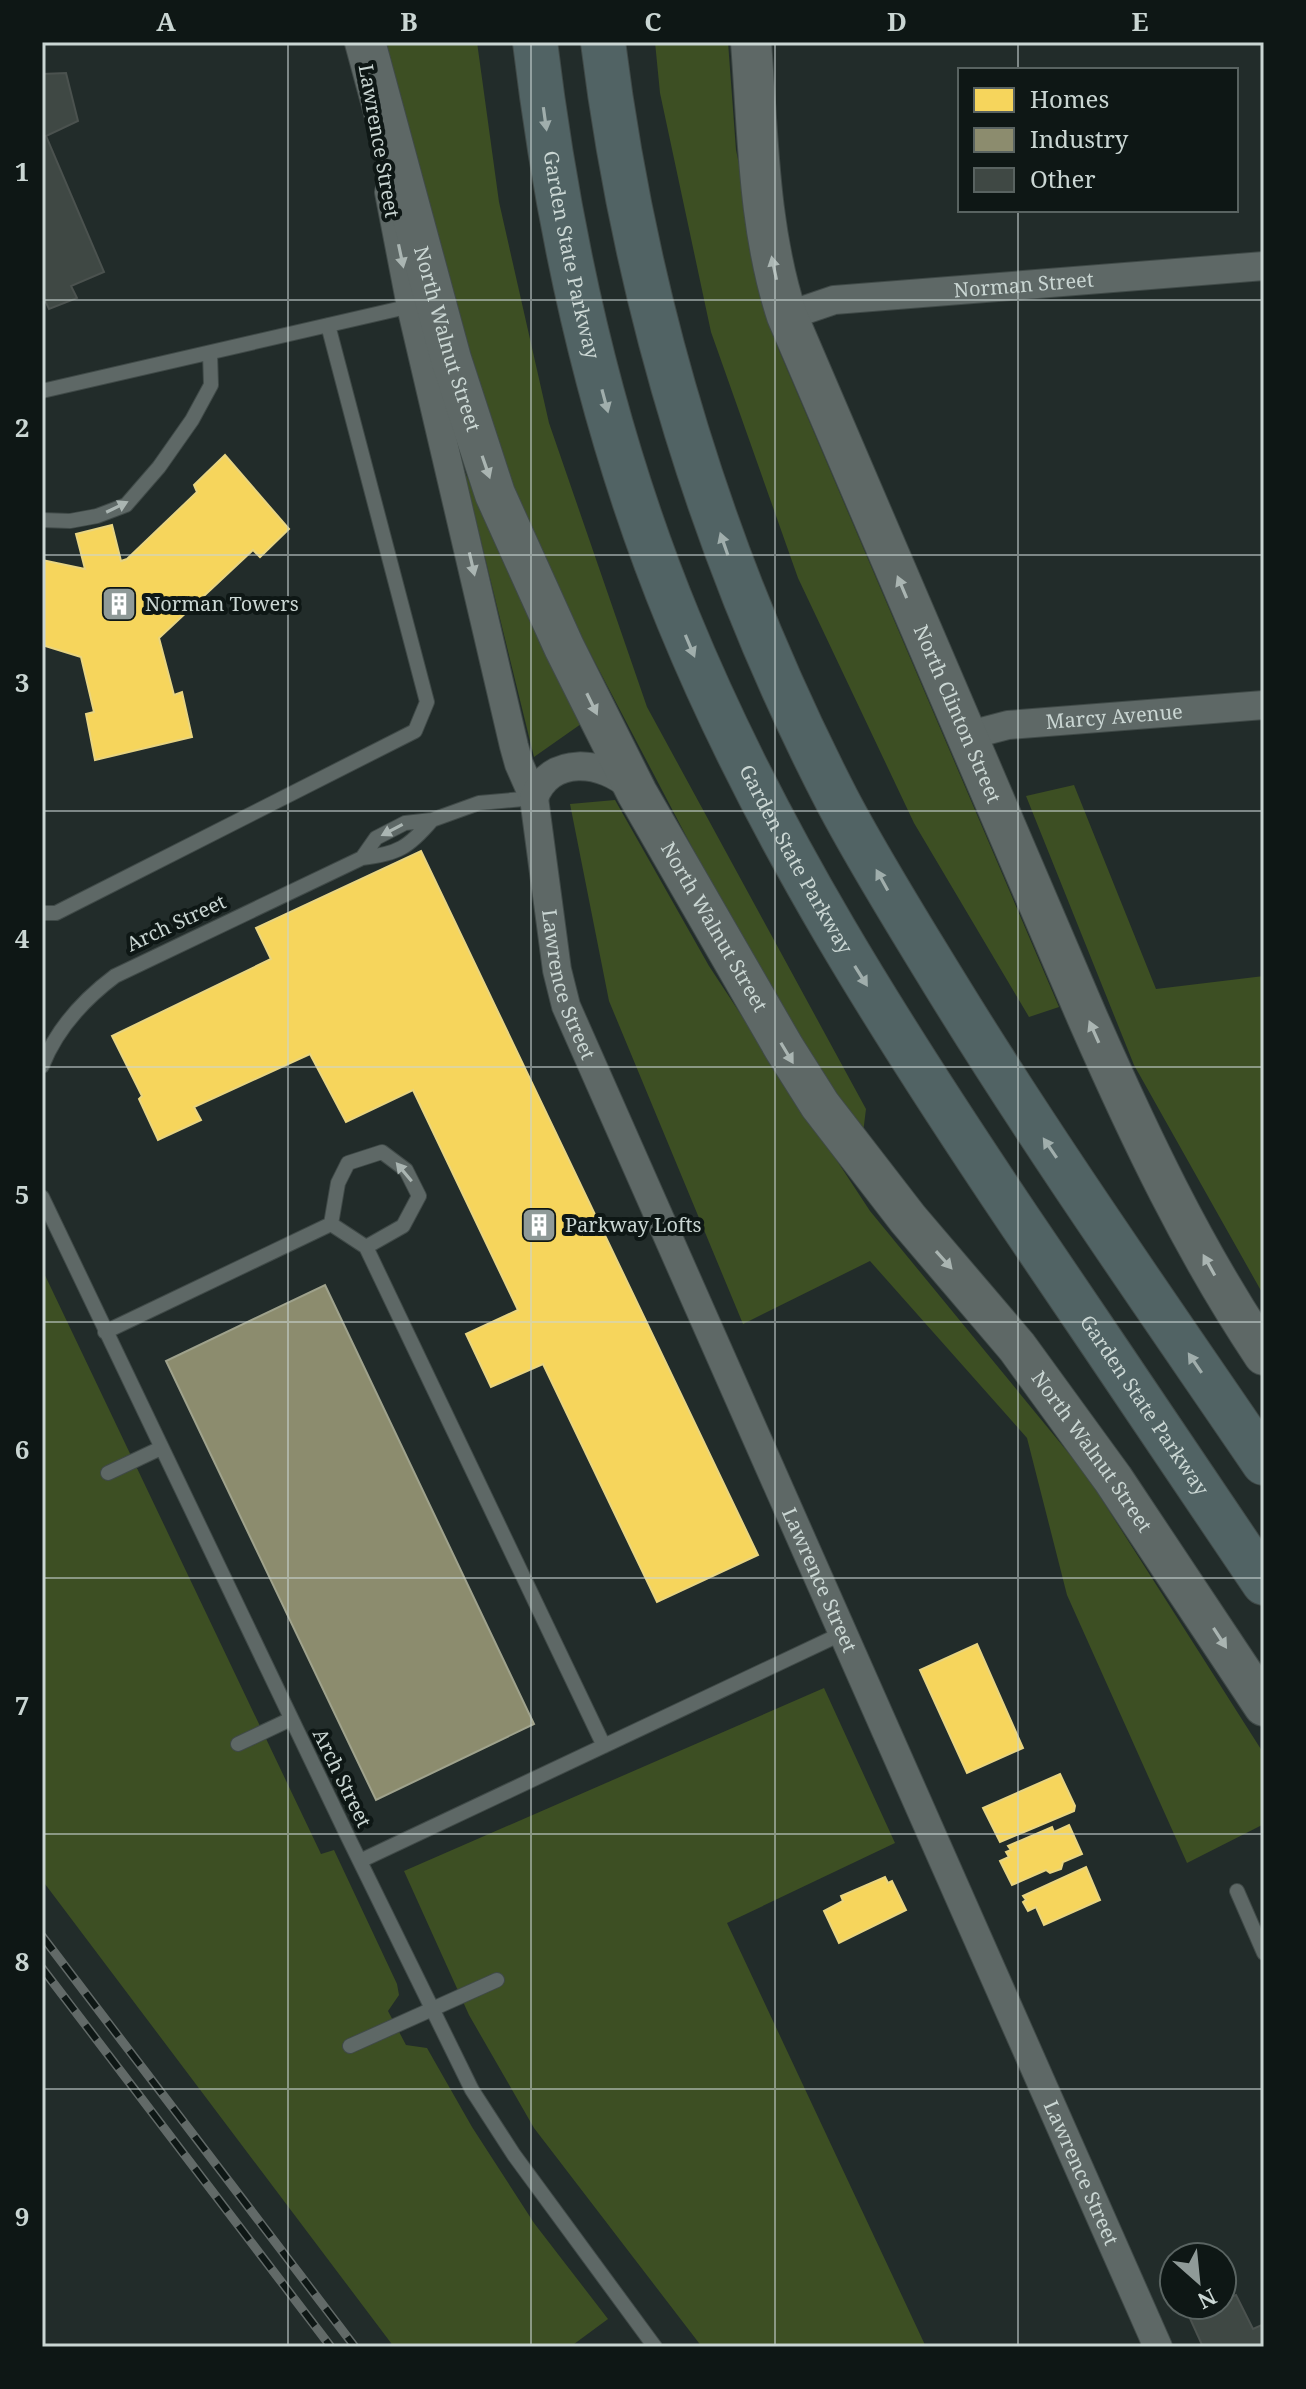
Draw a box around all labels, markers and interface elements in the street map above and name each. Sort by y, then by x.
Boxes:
text: A [156,3,176,39]
text: B [400,3,418,39]
text: C [644,3,662,39]
text: D [887,3,907,39]
text: E [1132,3,1149,39]
street label: Lawrence Street [353,62,406,220]
legend [958,68,1238,212]
text: Homes [1030,82,1109,115]
one-way arrow [539,107,552,132]
text: Industry [1030,122,1129,155]
street label: Garden State Parkway [537,149,607,362]
text: 1 [15,153,29,189]
text: Other [1030,162,1096,195]
street label: North Walnut Street [408,243,488,435]
one-way arrow [395,244,408,269]
one-way arrow [767,256,780,281]
street label: Norman Street [953,266,1095,303]
one-way arrow [599,389,612,413]
text: 2 [15,409,29,445]
one-way arrow [480,455,492,479]
one-way arrow [106,500,129,514]
one-way arrow [717,531,729,555]
one-way arrow [466,552,479,577]
one-way arrow [896,575,909,599]
building icon: Norman Towers [100,585,138,623]
place label: Norman Towers [145,590,299,617]
street label: North Clinton Street [908,620,1008,807]
one-way arrow [683,635,696,658]
text: 3 [15,664,29,700]
one-way arrow [585,693,599,716]
street label: Marcy Avenue [1045,697,1184,735]
street label: Garden State Parkway [733,760,860,959]
one-way arrow [380,823,403,836]
street label: North Walnut Street [655,837,774,1016]
one-way arrow [875,869,889,891]
street label: Arch Street [122,888,230,957]
street label: Lawrence Street [536,908,602,1064]
text: 4 [15,920,30,956]
one-way arrow [854,965,868,987]
one-way arrow [1087,1020,1100,1044]
one-way arrow [780,1042,794,1064]
one-way arrow [1042,1137,1057,1158]
one-way arrow [395,1162,412,1183]
text: 5 [15,1176,29,1212]
building icon: Parkway Lofts [520,1206,558,1244]
place label: Parkway Lofts [565,1211,702,1238]
one-way arrow [934,1251,952,1270]
one-way arrow [1202,1254,1216,1276]
street label: Garden State Parkway [1074,1309,1216,1501]
one-way arrow [1188,1352,1203,1373]
street label: North Walnut Street [1026,1365,1159,1537]
text: 6 [15,1431,29,1467]
street label: Lawrence Street [776,1503,864,1656]
one-way arrow [1212,1628,1227,1649]
text: 7 [15,1687,29,1723]
street label: Arch Street [307,1724,378,1832]
text: 8 [15,1943,29,1979]
street label: Lawrence Street [1038,2096,1125,2249]
text: 9 [15,2198,29,2234]
north arrow [1158,2241,1238,2321]
text: N [1193,2282,1222,2317]

